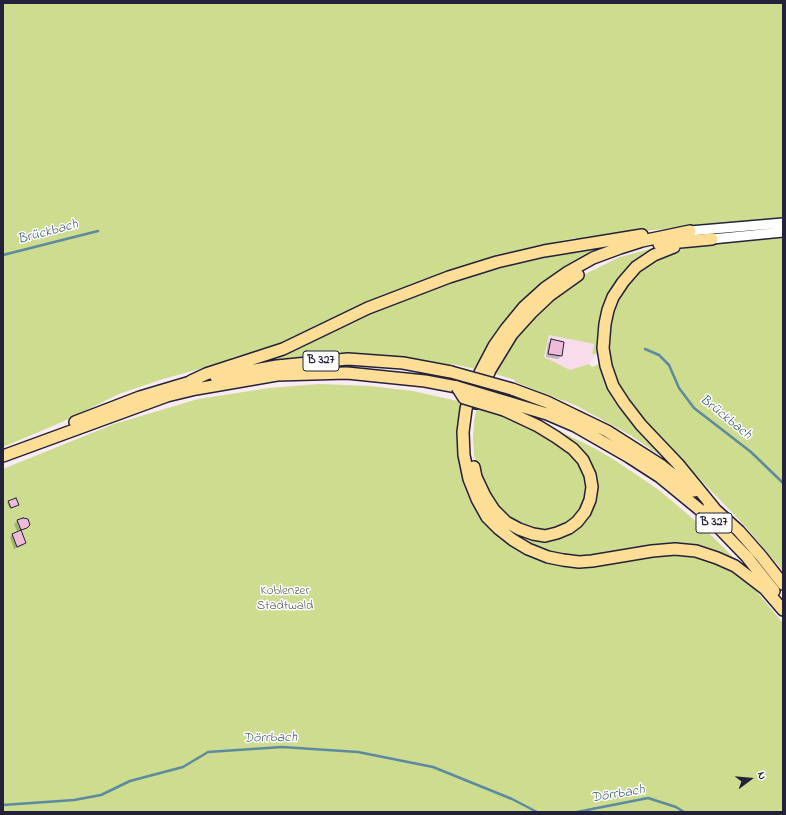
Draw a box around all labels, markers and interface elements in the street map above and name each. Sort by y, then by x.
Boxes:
water label: Brückbach [16,217,80,249]
road number: B 327 [303,351,339,371]
water label: Brückbach [696,392,754,444]
road number: B 327 [696,513,732,533]
park label: Koblenzer Stadtwald [257,584,313,615]
water label: Dörrbach [243,730,297,748]
north arrow [730,759,770,799]
text: N [753,770,770,781]
water label: Dörrbach [590,782,646,808]

